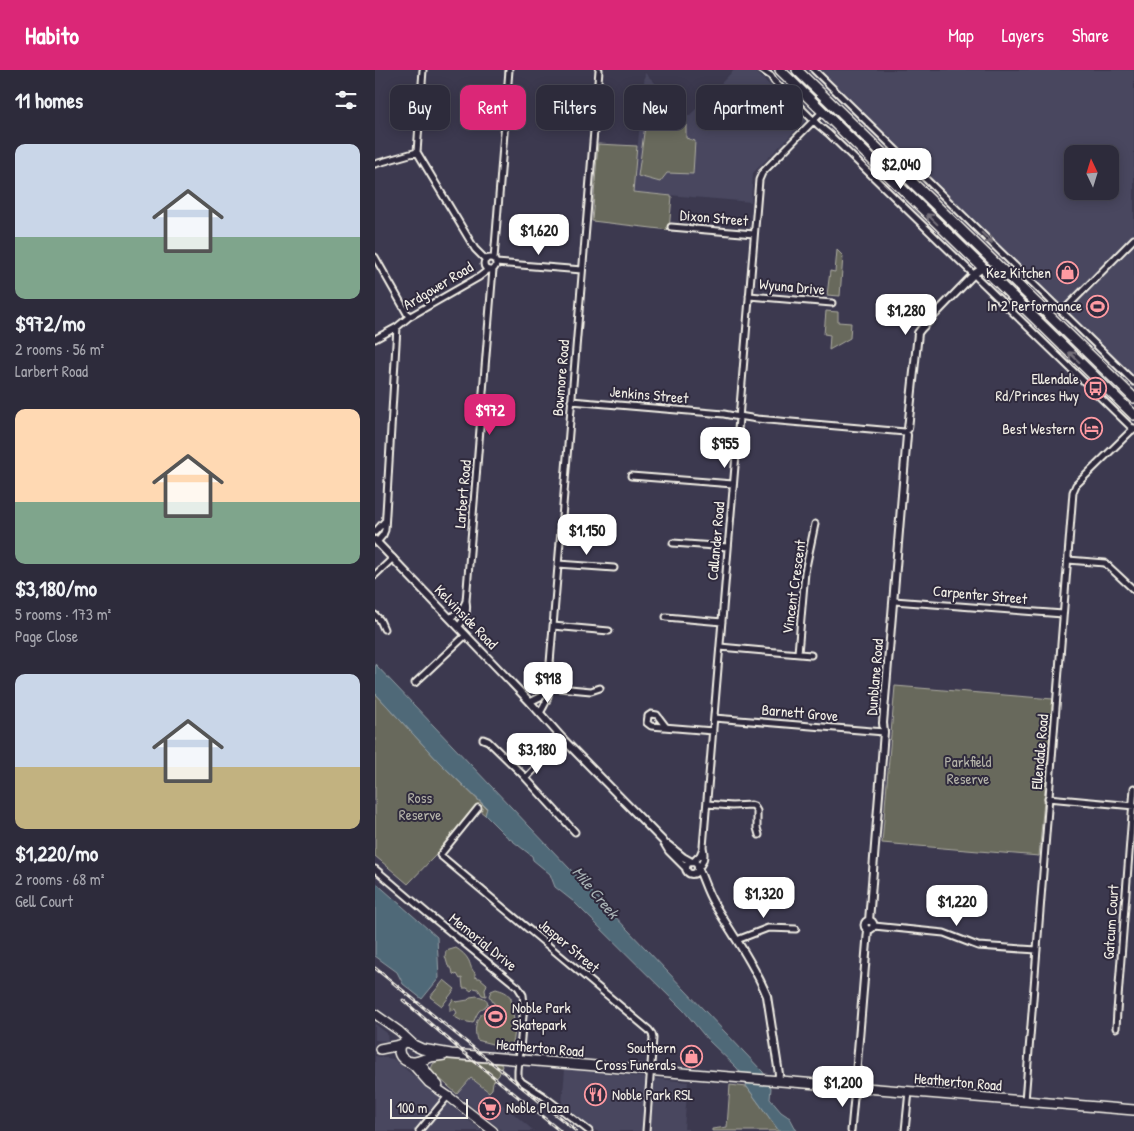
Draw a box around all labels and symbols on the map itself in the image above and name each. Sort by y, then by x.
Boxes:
north arrow [1064,145,1119,200]
pin: $2,040 [860,148,942,190]
street label: Dixon Street [679,204,750,231]
one-way arrow [926,213,939,225]
pin: $1,620 [498,214,580,256]
one-way arrow [980,232,993,244]
street label: Ardgower Road [399,256,477,315]
shop icon: Kez Kitchen [1055,261,1079,285]
place label: Kez Kitchen [986,262,1051,283]
street label: Wyuna Drive [758,273,826,300]
pin: $1,280 [865,294,947,336]
sports icon: In 2 Performance [1086,294,1110,318]
place label: In 2 Performance [987,295,1082,316]
street label: Bowmore Road [547,339,574,417]
one-way arrow [1068,351,1080,363]
place label: Ellendale Rd/Princes Hwy [996,368,1079,406]
bus stop icon: Ellendale Rd/Princes Hwy [1083,376,1107,400]
street label: Jenkins Street [609,381,690,408]
pin: $972 [460,394,520,436]
hotel icon: Best Western [1079,417,1103,441]
place label: Best Western [1002,418,1075,439]
pin: $955 [695,426,755,469]
street label: Larbert Road [449,459,476,529]
street label: Callander Road [702,501,729,581]
pin: $1,150 [546,514,628,556]
street label: Vincent Crescent [776,537,811,636]
street label: Kelvinside Road [430,580,503,654]
street label: Carpenter Street [932,580,1029,609]
street label: Dunblane Road [861,638,888,716]
pin: $918 [518,662,578,704]
street label: Barnett Grove [761,699,839,726]
street label: Ellendale Road [1026,713,1053,791]
pin: $3,180 [496,732,578,775]
park label: Parkfield Reserve [945,751,992,789]
park label: Ross Reserve [399,787,441,825]
water label: Mile Creek [568,861,625,924]
pin: $1,320 [723,876,805,919]
street label: Gatcum Court [1097,883,1124,960]
pin: $1,220 [916,884,998,927]
street label: Memorial Drive [445,908,522,976]
street label: Jasper Street [534,914,605,978]
place label: Noble Park Skatepark [512,997,571,1035]
sports icon: Noble Park Skatepark [484,1005,508,1029]
street label: Heatherton Road [495,1033,585,1062]
place label: Southern Cross Funerals [595,1037,676,1075]
shop icon: Southern Cross Funerals [680,1045,704,1069]
pin: $1,200 [802,1066,884,1108]
street label: Heatherton Road [913,1067,1003,1096]
restaurant icon: Noble Park RSL [584,1083,608,1107]
place label: Noble Park RSL [612,1084,694,1105]
scale bar [390,1096,467,1119]
supermarket icon: Noble Plaza [478,1096,502,1120]
place label: Noble Plaza [506,1097,569,1118]

